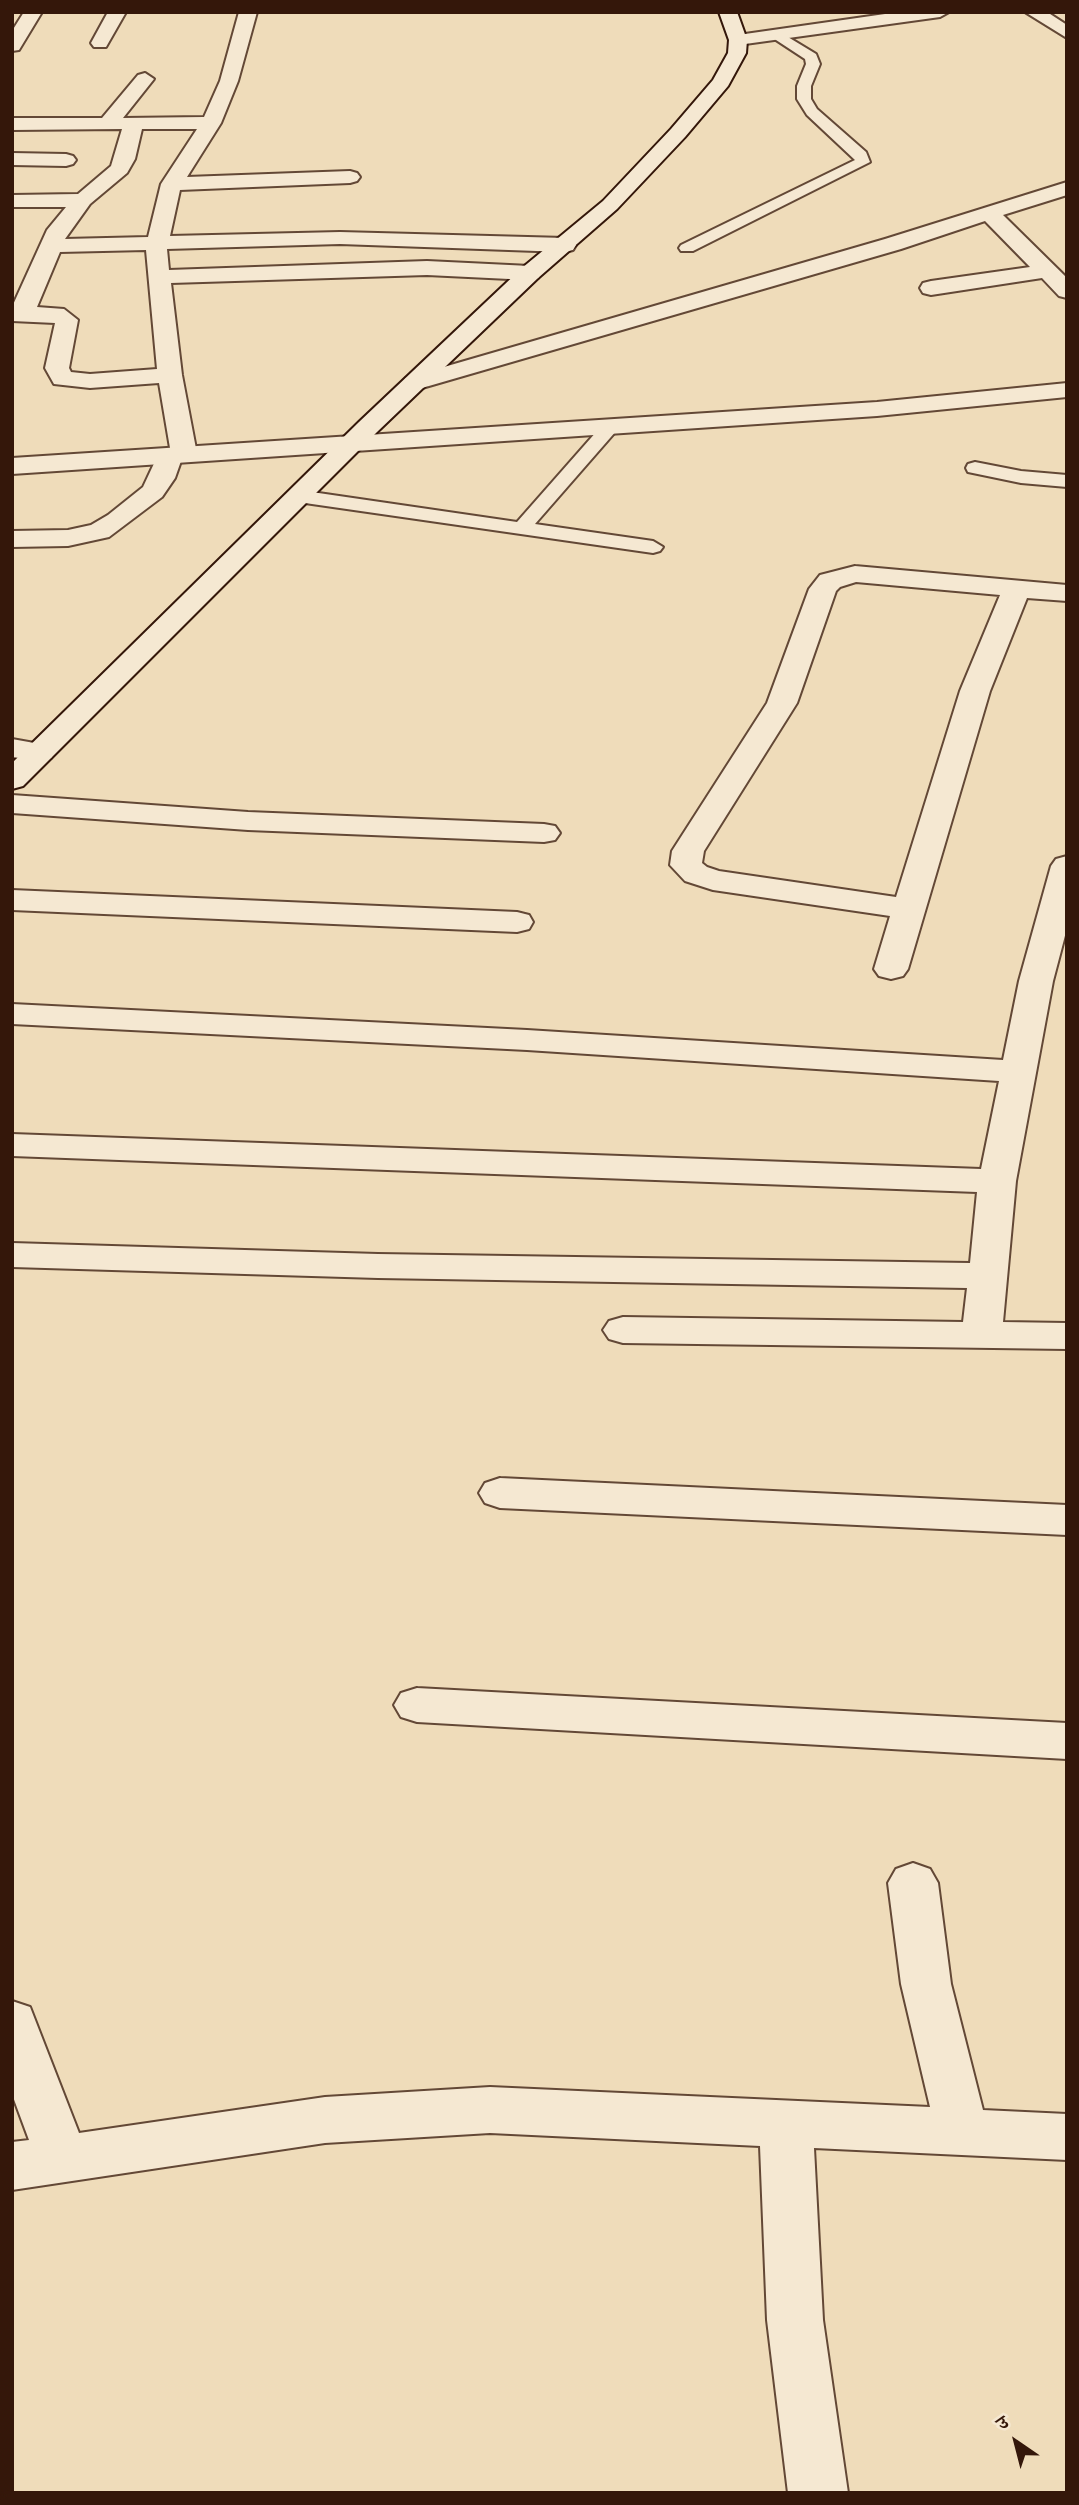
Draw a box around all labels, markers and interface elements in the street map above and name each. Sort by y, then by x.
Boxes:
north arrow [981,2407,1051,2477]
text: उ [992,2411,1015,2438]

